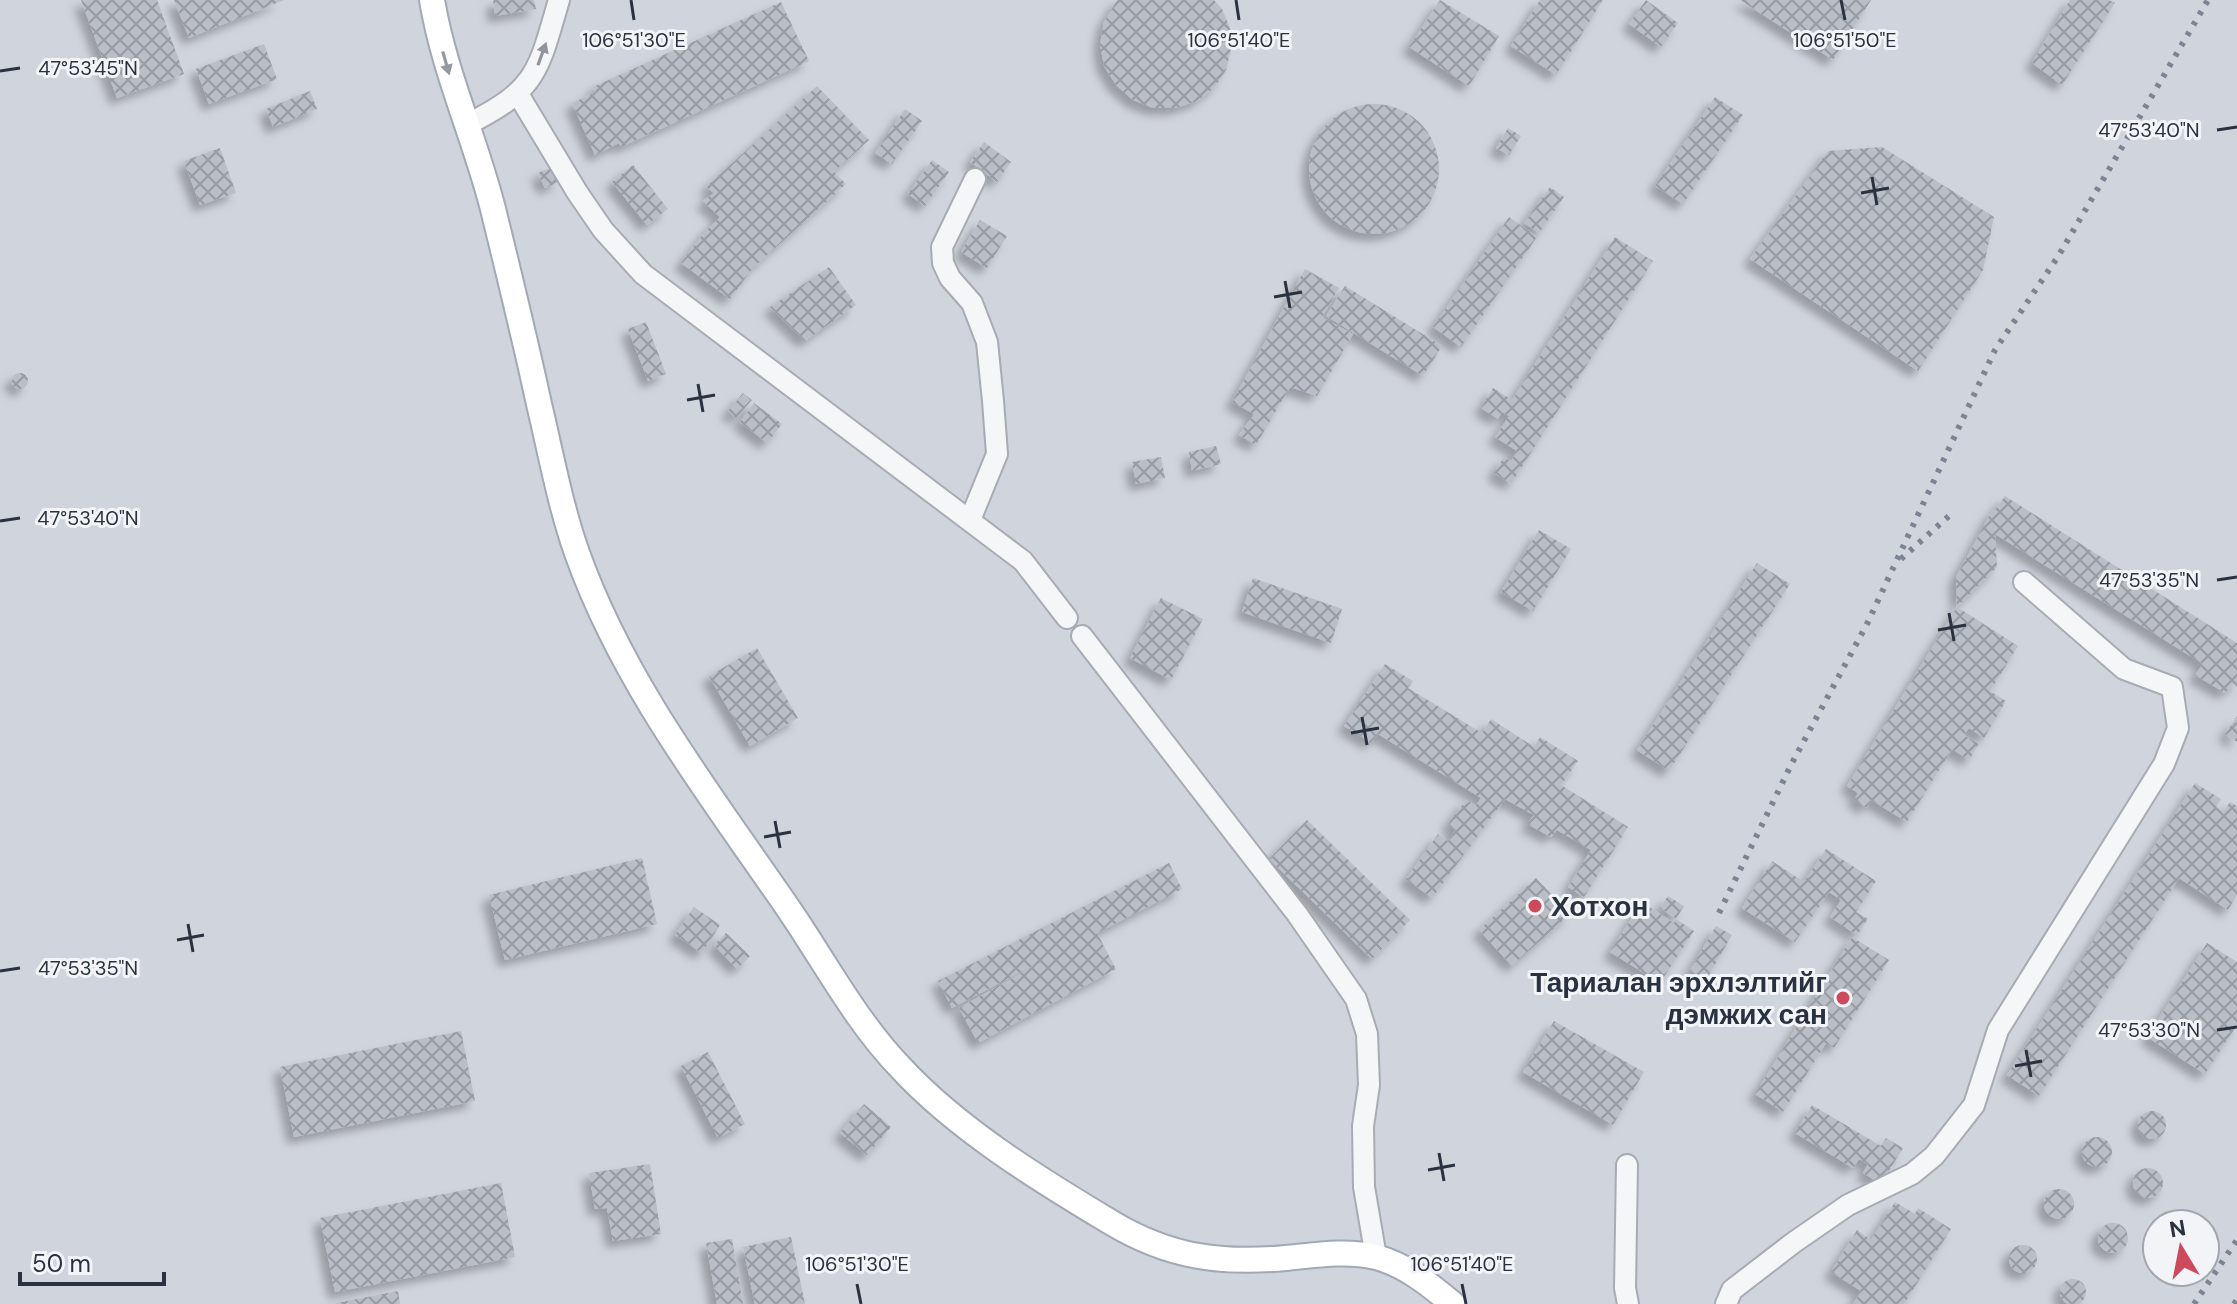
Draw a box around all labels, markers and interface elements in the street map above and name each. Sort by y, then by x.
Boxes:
text: 106°51'30"E [582,27,686,53]
text: 106°51'40"E [1188,27,1290,53]
text: 106°51'50"E [1793,27,1897,53]
one-way arrow [536,42,549,66]
one-way arrow [440,51,453,75]
text: 47°53'45"N [38,55,138,81]
text: 47°53'40"N [2098,117,2200,143]
text: 47°53'40"N [37,505,139,531]
text: 47°53'35"N [2099,567,2199,593]
place label: Хотхон [1551,888,1648,925]
marker: Хотхон [1526,897,1544,915]
text: 47°53'35"N [38,955,138,981]
place label: Тариалан эрхлэлтийг дэмжих сан [1530,964,1827,1033]
marker: Тариалан эрхлэлтийг дэмжих сан [1834,989,1852,1007]
text: 47°53'30"N [2098,1017,2200,1043]
north arrow [2141,1208,2221,1288]
text: N [2167,1213,2188,1244]
scale bar [20,1236,164,1286]
text: 50 m [32,1248,91,1279]
text: 106°51'30"E [805,1251,909,1277]
text: 106°51'40"E [1411,1251,1513,1277]

